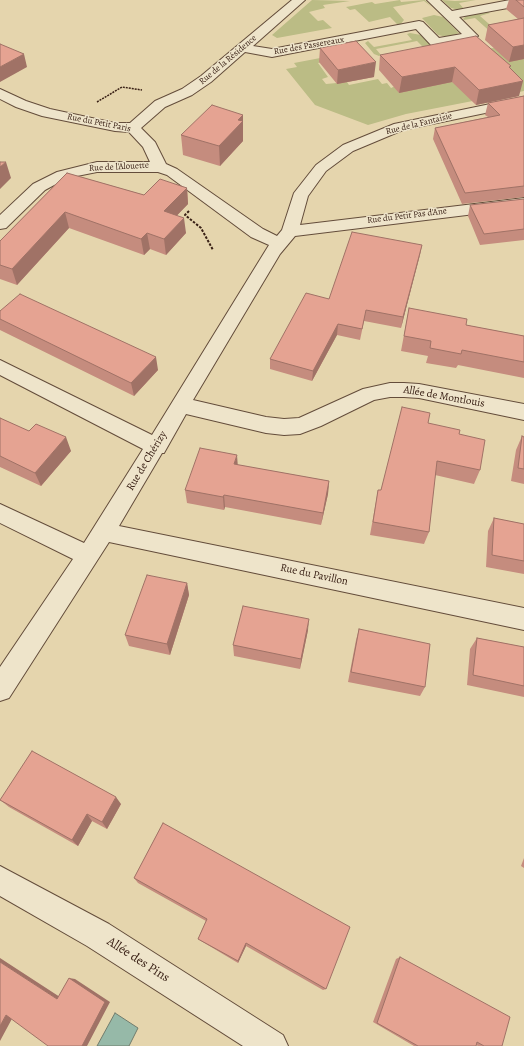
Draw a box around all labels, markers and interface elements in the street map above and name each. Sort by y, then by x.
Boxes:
street label: Rue de la Résidence [197,33,259,87]
street label: Rue des Passereaux [273,35,345,57]
street label: Rue de la Fantaisie [385,111,453,137]
street label: Rue du Petit Paris [66,112,132,134]
street label: Rue de l'Alouette [89,160,149,174]
street label: Rue du Petit Pas d'Ane [367,206,447,226]
street label: Allée de Montlouis [402,383,486,411]
street label: Rue de Chérizy [124,429,170,493]
street label: Rue du Pavillon [279,561,349,589]
street label: Allée des Pins [104,934,172,986]

